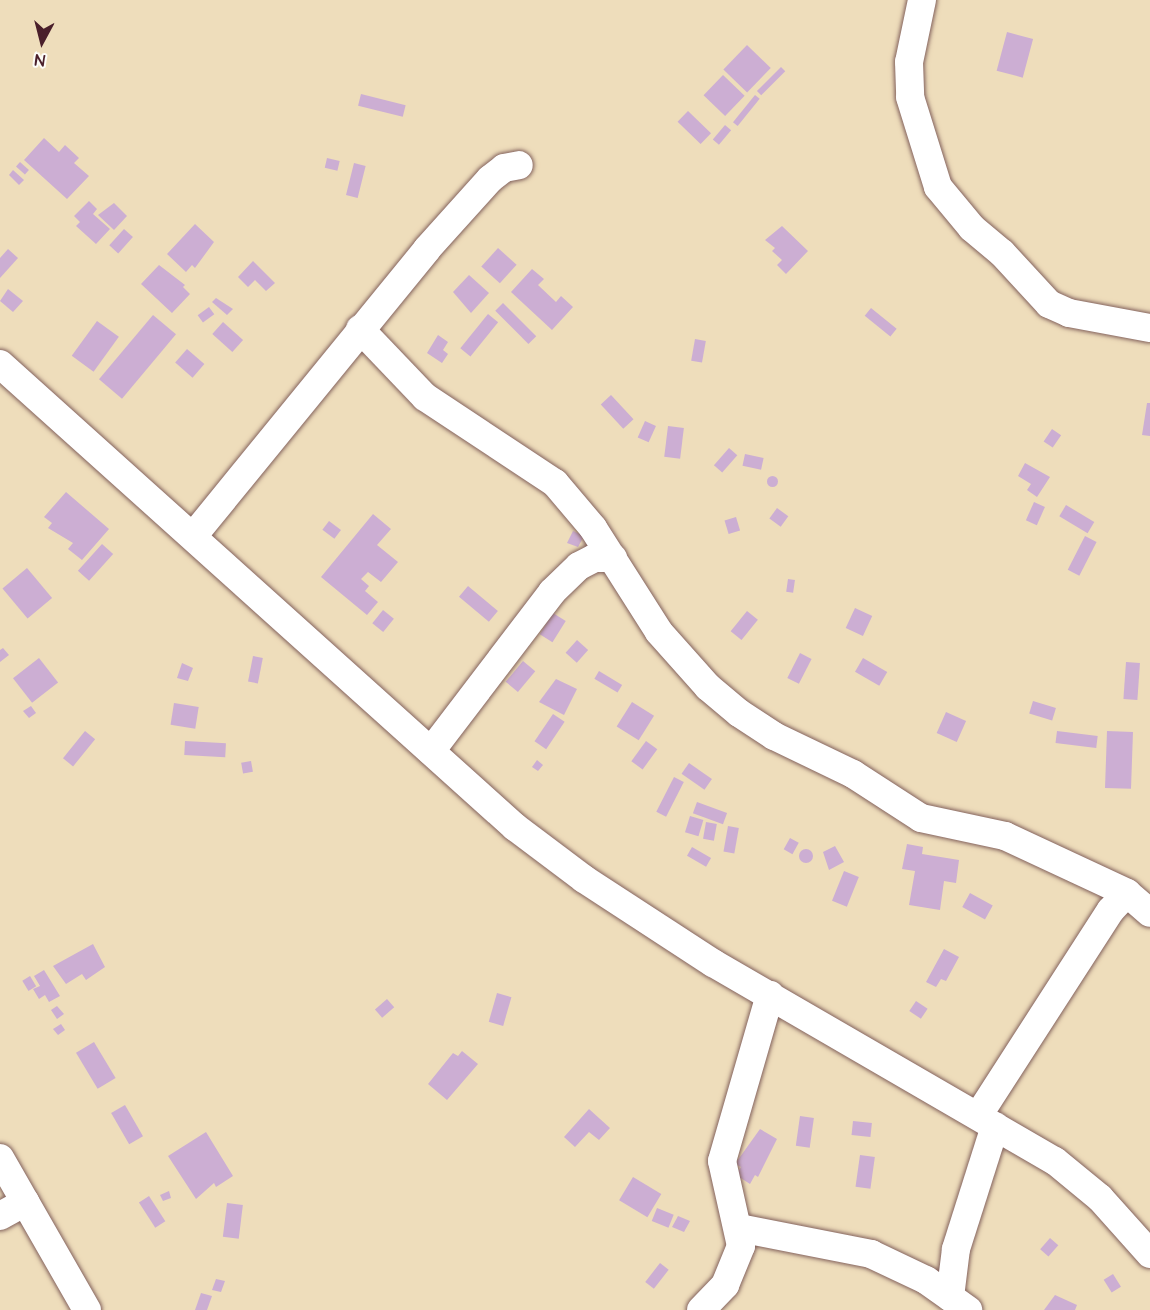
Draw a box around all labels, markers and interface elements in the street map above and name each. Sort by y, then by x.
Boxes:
north arrow [12,12,72,72]
text: N [33,48,46,71]

